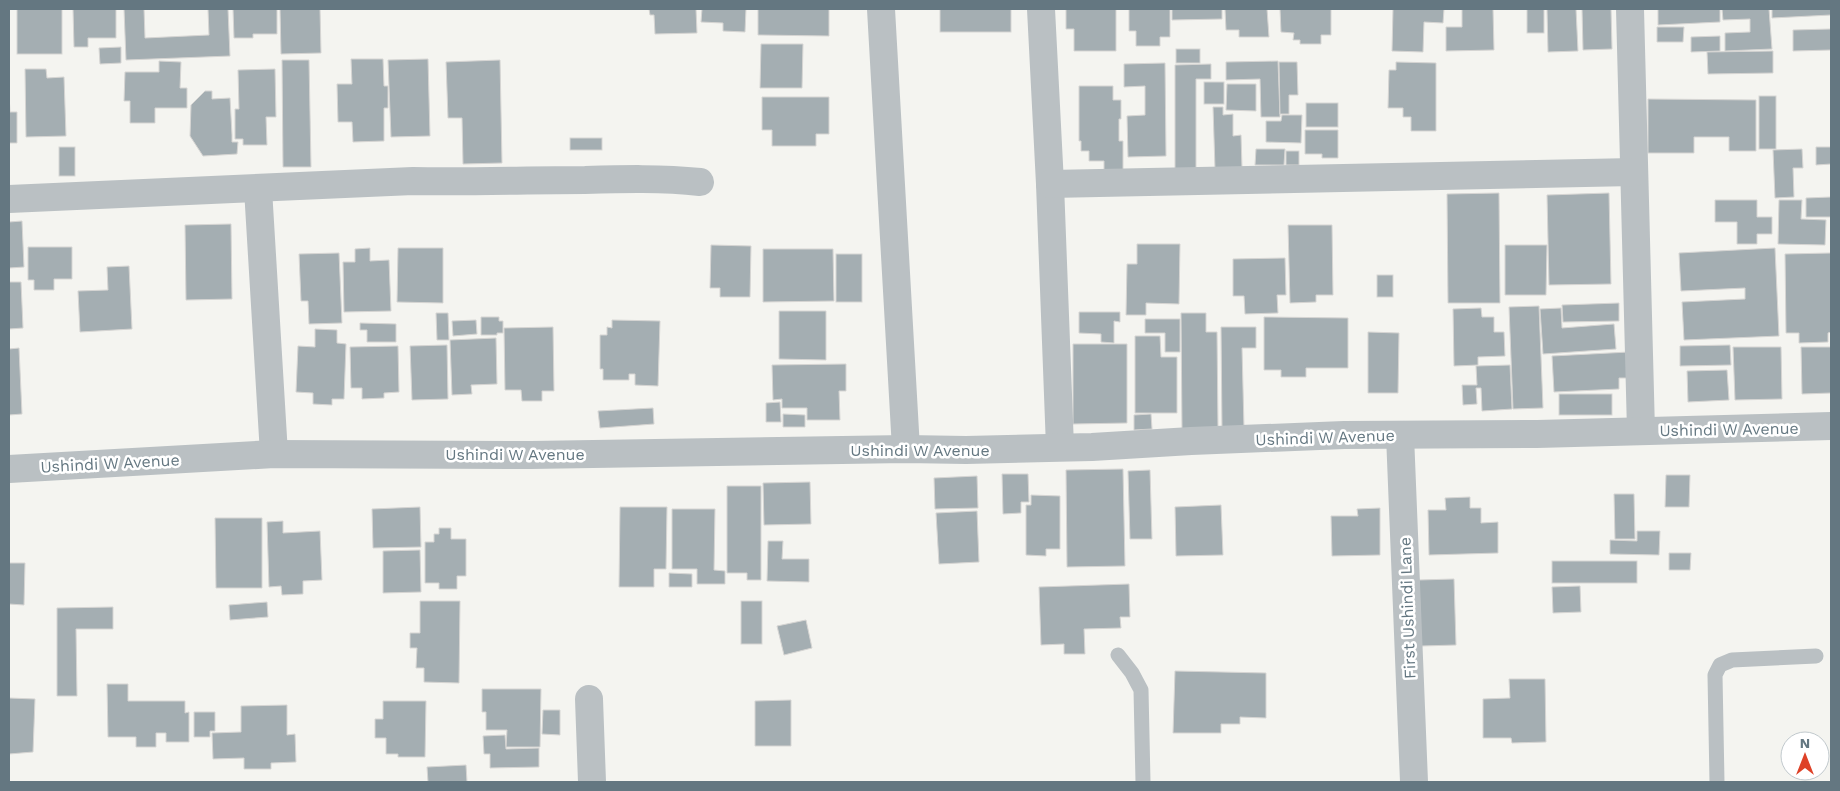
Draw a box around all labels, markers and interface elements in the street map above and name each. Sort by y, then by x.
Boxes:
street label: Ushindi W Avenue [1659,419,1799,440]
street label: Ushindi W Avenue [1255,426,1395,449]
street label: Ushindi W Avenue [850,441,990,460]
street label: Ushindi W Avenue [445,445,585,464]
street label: Ushindi W Avenue [40,450,180,477]
street label: First Ushindi Lane [1396,537,1419,679]
north arrow [1780,731,1830,781]
text: N [1800,735,1810,751]

